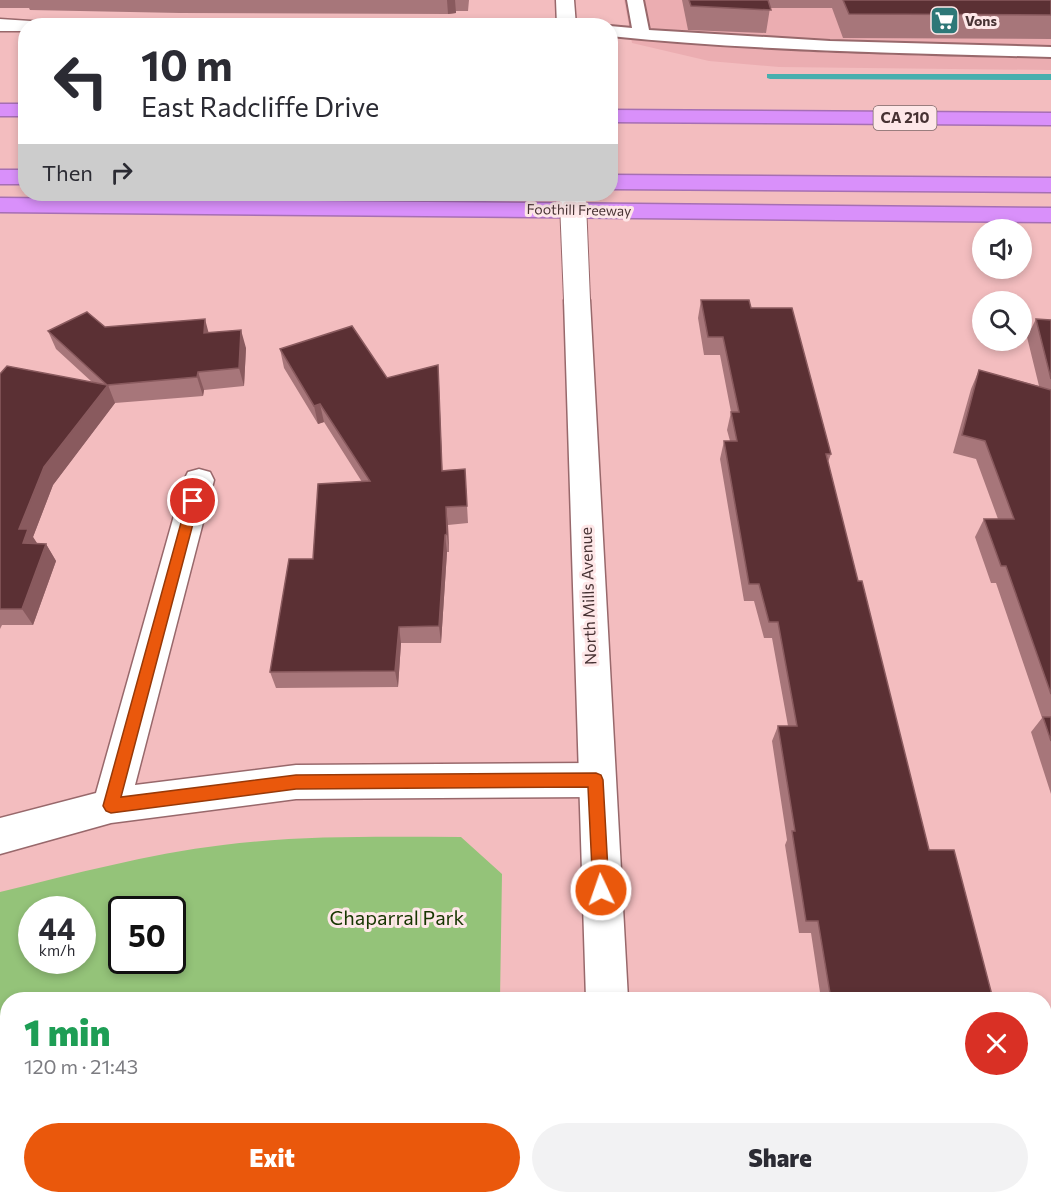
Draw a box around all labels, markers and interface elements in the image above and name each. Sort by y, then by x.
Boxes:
supermarket icon: Vons [928,5,960,37]
place label: Vons [965,12,997,29]
text: 10 m [141,38,233,90]
icon: left [42,42,120,120]
text: East Radcliffe Drive [141,90,379,123]
road number: CA 210 [874,106,936,130]
icon: right [105,156,138,189]
text: Then [42,159,93,186]
street label: Foothill Freeway [526,200,632,219]
map controls [972,219,1032,351]
button: sound [972,219,1032,279]
button: search [972,291,1032,351]
pin [167,475,218,526]
icon: arrive [176,484,209,517]
street label: North Mills Avenue [576,527,599,665]
position arrow [569,858,633,922]
speed limit sign: 50 [108,896,186,974]
park label: Chaparral Park [330,905,465,929]
text: 44 [39,909,75,946]
text: km/h [39,941,75,959]
text: 1 min [24,1009,110,1053]
button: close [965,1012,1028,1075]
text: 120 m · 21:43 [24,1054,138,1078]
button: Exit [24,1123,520,1192]
button: Share [532,1123,1028,1192]

